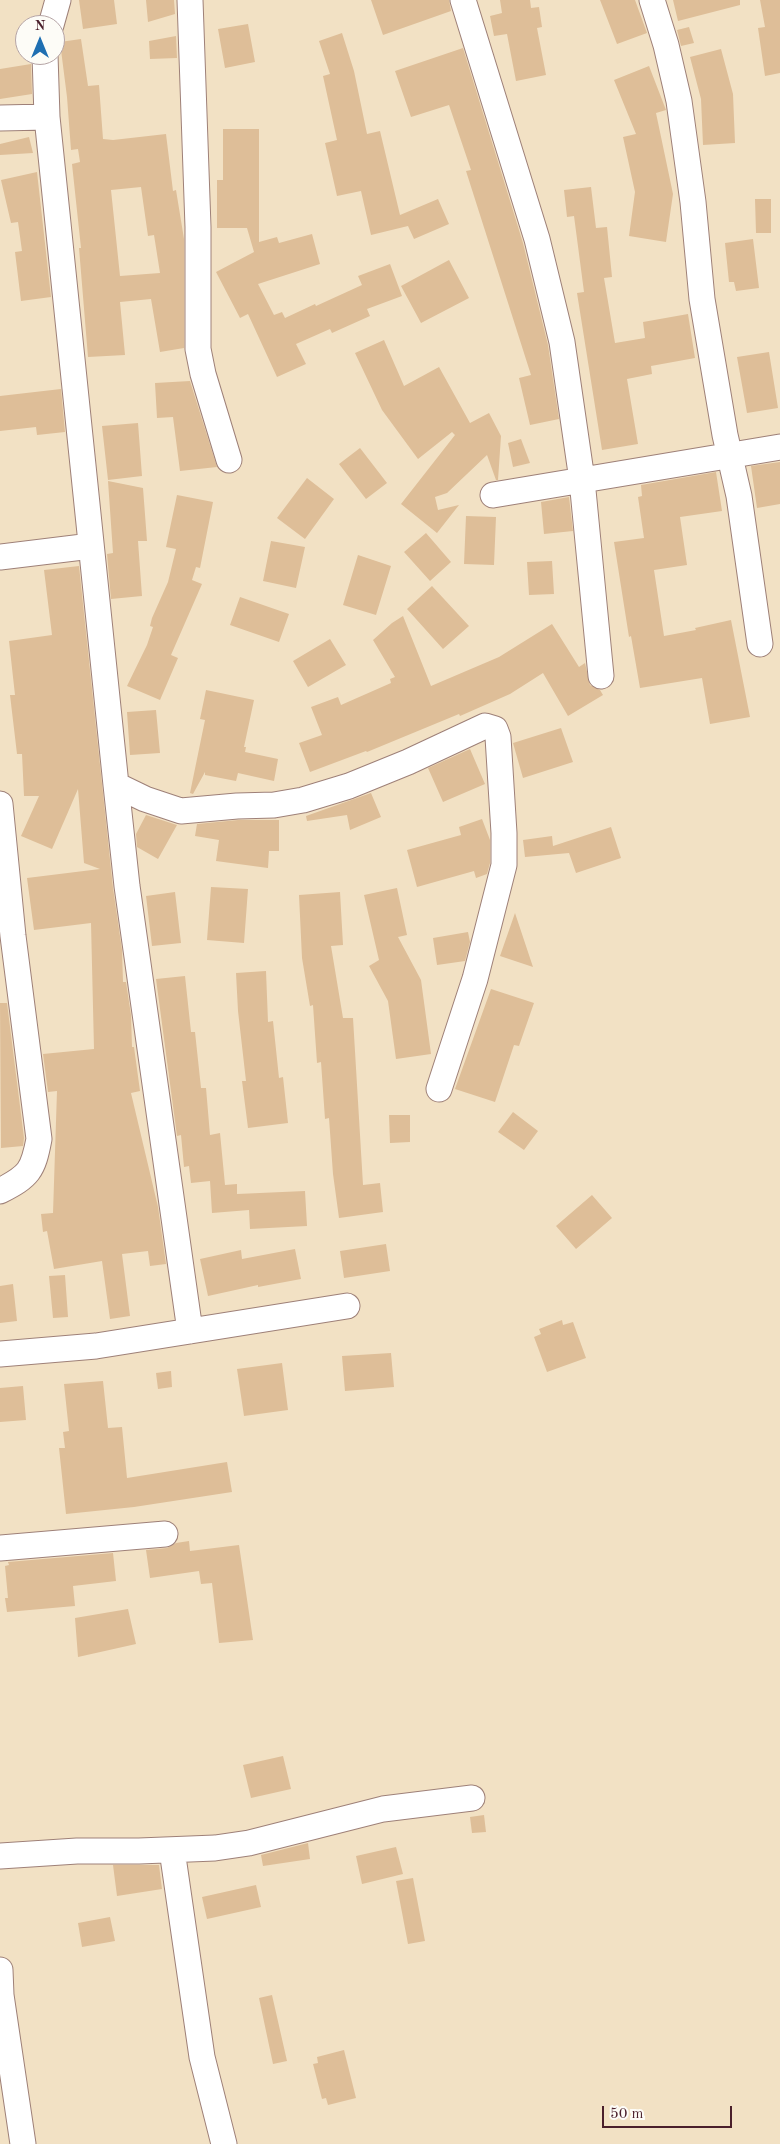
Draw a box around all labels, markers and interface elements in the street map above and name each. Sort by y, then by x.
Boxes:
north arrow [15,15,65,65]
text: N [35,19,45,33]
scale bar [605,2096,735,2128]
text: 50 m [610,2107,644,2122]

